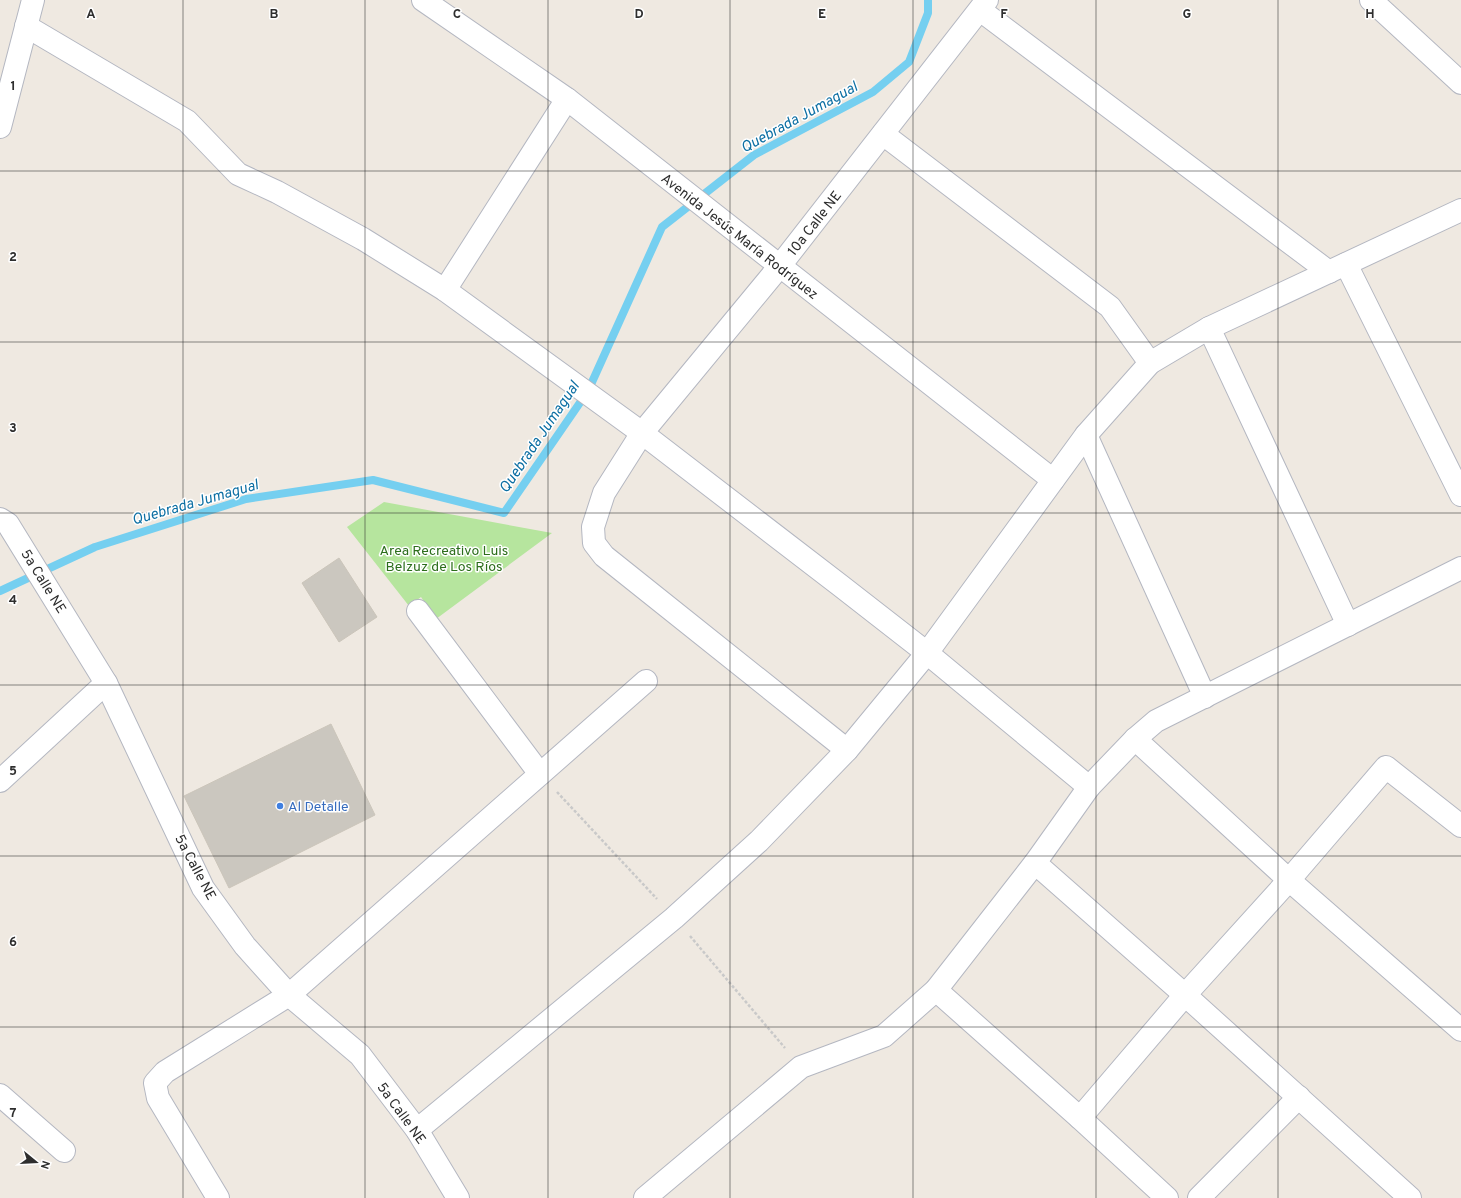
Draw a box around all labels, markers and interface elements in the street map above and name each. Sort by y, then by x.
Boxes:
text: A [86,7,96,23]
text: B [270,7,279,23]
text: C [453,7,461,23]
text: D [634,7,644,23]
text: E [818,7,826,23]
text: F [1000,7,1008,23]
text: G [1183,7,1192,23]
text: H [1365,7,1375,23]
water label: Quebrada Jumagual [738,78,863,158]
text: 1 [10,79,16,95]
street label: Avenida Jesús María Rodríguez [657,171,821,304]
street label: 10a Calle NE [785,188,846,260]
text: 2 [9,250,17,266]
water label: Quebrada Jumagual [496,377,585,497]
text: 3 [9,421,17,437]
water label: Quebrada Jumagual [130,476,262,531]
park label: Area Recreativo Luis Belzuz de Los Ríos [380,543,508,576]
street label: 5a Calle NE [16,547,69,617]
text: 4 [9,593,17,609]
text: 5 [9,764,17,780]
place label: Al Detalle [288,799,349,816]
marker: Al Detalle [275,801,285,811]
street label: 5a Calle NE [170,832,219,904]
text: 6 [9,935,17,951]
street label: 5a Calle NE [373,1080,429,1148]
text: 7 [10,1106,17,1122]
north arrow [16,1142,56,1182]
text: N [37,1159,52,1171]

